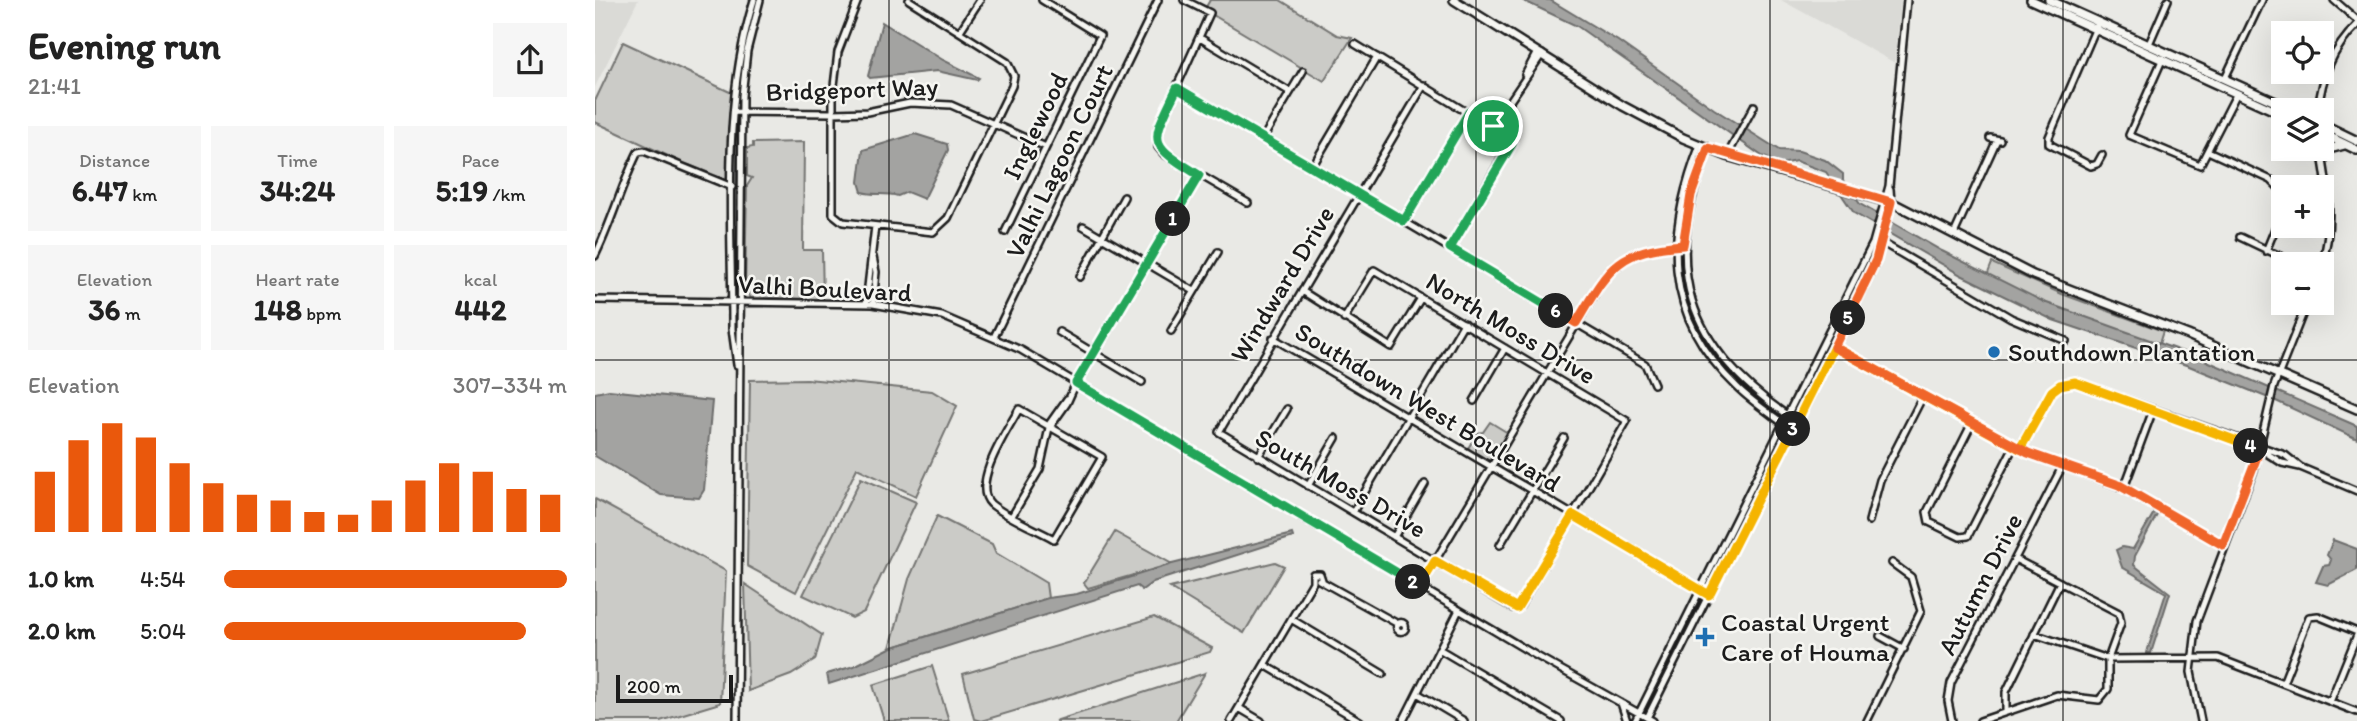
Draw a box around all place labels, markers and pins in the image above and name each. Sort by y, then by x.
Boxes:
pin [1463,96,1523,156]
pin: 1 [1155,202,1191,236]
pin: 6 [1539,294,1573,328]
pin: 5 [1831,300,1865,336]
place label: Southdown Plantation [2008,336,2256,368]
marker: Southdown Plantation [1986,344,2002,360]
pin: 3 [1775,412,1811,446]
pin: 4 [2233,428,2269,464]
pin: 2 [1395,564,1431,600]
place label: Coastal Urgent Care of Houma [1721,606,1890,668]
marker: Coastal Urgent Care of Houma [1695,627,1715,647]

